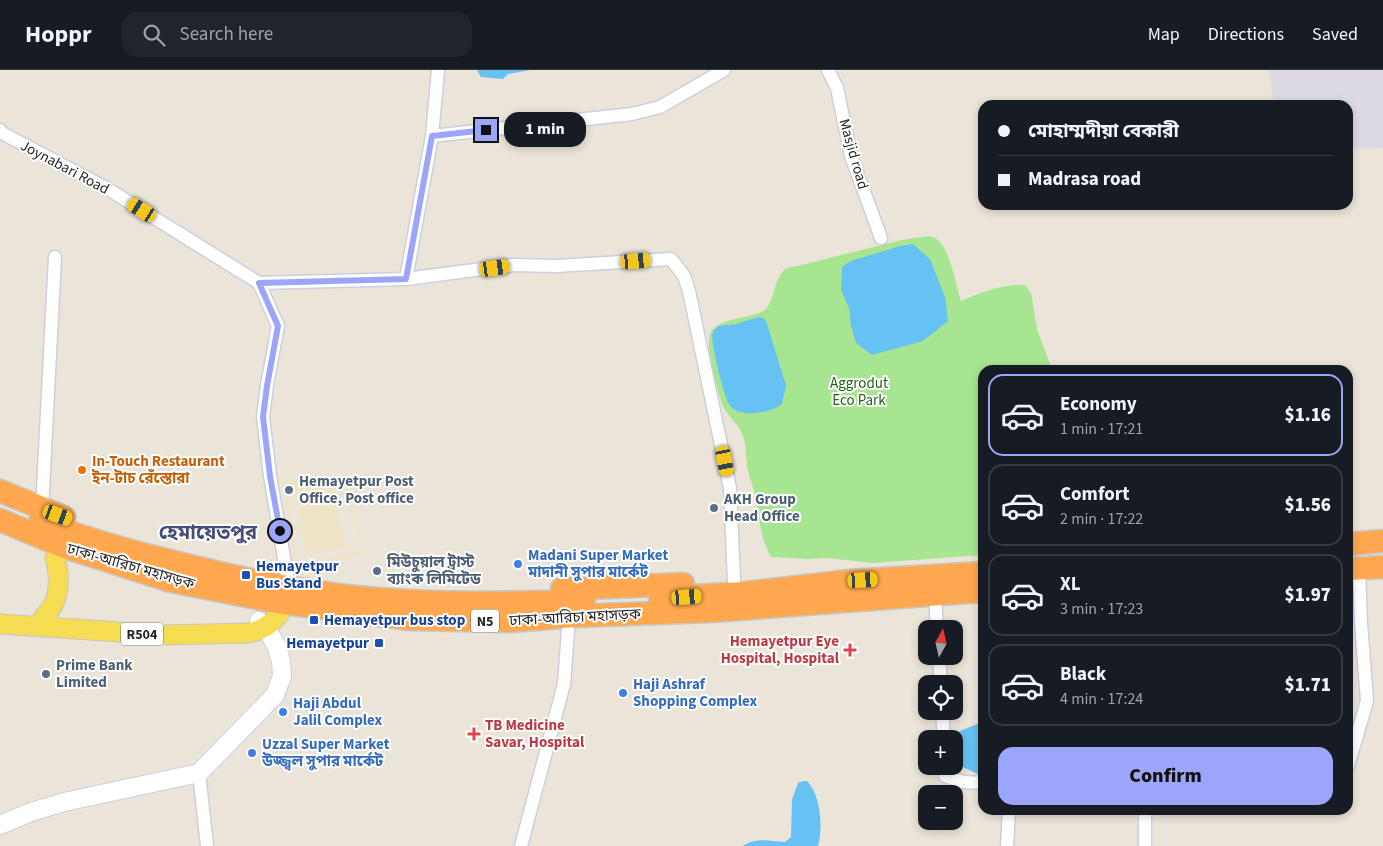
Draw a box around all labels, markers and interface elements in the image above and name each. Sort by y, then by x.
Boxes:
search box [122,12,472,57]
text: Hoppr [25,17,92,52]
icon: search [140,21,168,49]
text: Search here [180,21,273,48]
text: Map [1148,22,1180,47]
text: Directions [1208,22,1284,47]
text: Saved [1312,22,1358,47]
callout: 1 min [504,112,586,148]
street label: Masjid road [833,116,874,192]
text: 1 min [525,118,565,140]
text: মোহাম্মদীয়া বেকারী [1028,118,1179,145]
route end [475,119,497,141]
street label: Joynabari Road [17,135,113,200]
text: Madrasa road [1028,166,1141,193]
car [125,196,158,224]
car [620,252,651,270]
car [479,258,510,278]
park label: Aggrodut Eco Park [830,373,888,411]
text: Economy [1060,391,1137,418]
icon: car [1000,393,1045,438]
text: $1.16 [1285,402,1331,429]
text: 1 min · 17:21 [1060,418,1143,440]
car [714,445,735,477]
place label: In-Touch Restaurant ইন-টাচ রেঁস্তোরা [91,451,225,489]
marker: In-Touch Restaurant ইন-টাচ রেঁস্তোরা [76,464,88,476]
place label: Hemayetpur Post Office, Post office [299,471,414,509]
text: Comfort [1060,481,1130,508]
icon: car [1000,483,1045,528]
marker: Hemayetpur Post Office, Post office [283,484,295,496]
place label: AKH Group Head Office [723,489,800,527]
text: $1.56 [1285,492,1331,519]
marker: AKH Group Head Office [708,502,720,514]
car [41,503,74,527]
text: 2 min · 17:22 [1060,508,1143,530]
district label: হেমায়েতপুর [159,519,258,547]
route start [269,520,291,542]
street label: ঢাকা-আরিচা মহাসড়ক [64,538,198,595]
place label: Madani Super Market মাদানী সুপার মার্কেট [527,545,668,583]
place label: মিউচুয়াল ট্রাস্ট ব্যাংক লিমিটেড [386,552,481,590]
place label: Hemayetpur Bus Stand [256,556,339,594]
marker: Madani Super Market মাদানী সুপার মার্কেট [512,558,524,570]
marker: মিউচুয়াল ট্রাস্ট ব্যাংক লিমিটেড [371,565,383,577]
marker: Hemayetpur Bus Stand [240,569,252,581]
text: XL [1060,571,1081,598]
car [847,572,878,588]
icon: car [1000,573,1045,618]
text: $1.97 [1285,582,1331,609]
car [671,588,702,606]
text: 3 min · 17:23 [1060,598,1143,620]
street label: ঢাকা-আরিচা মহাসড়ক [508,604,642,631]
place label: Hemayetpur bus stop [324,610,466,631]
road number: N5 [471,610,499,632]
marker: Hemayetpur bus stop [308,614,320,626]
north arrow [918,620,962,665]
map controls [918,620,963,830]
road number: R504 [121,622,163,646]
place label: Hemayetpur Eye Hospital, Hospital [721,631,840,669]
place label: Hemayetpur [286,633,369,654]
marker: Hemayetpur [373,637,385,649]
marker: Hemayetpur Eye Hospital, Hospital [843,643,857,657]
place label: Prime Bank Limited [56,655,133,693]
text: Black [1060,661,1106,688]
icon: car [1000,663,1045,708]
marker: Prime Bank Limited [40,668,52,680]
text: $1.71 [1285,672,1331,699]
place label: Haji Ashraf Shopping Complex [633,674,757,712]
button: locate [918,675,963,720]
marker: Haji Ashraf Shopping Complex [617,687,629,699]
text: 4 min · 17:24 [1060,688,1143,710]
place label: Haji Abdul Jalil Complex [293,693,383,731]
marker: Haji Abdul Jalil Complex [277,706,289,718]
place label: TB Medicine Savar, Hospital [485,715,585,753]
marker: TB Medicine Savar, Hospital [467,727,481,741]
button: + [918,730,963,775]
place label: Uzzal Super Market উজ্জ্বল সুপার মার্কেট [261,734,390,772]
marker: Uzzal Super Market উজ্জ্বল সুপার মার্কেট [246,747,258,759]
button: Confirm [998,747,1333,805]
button: − [918,785,963,830]

